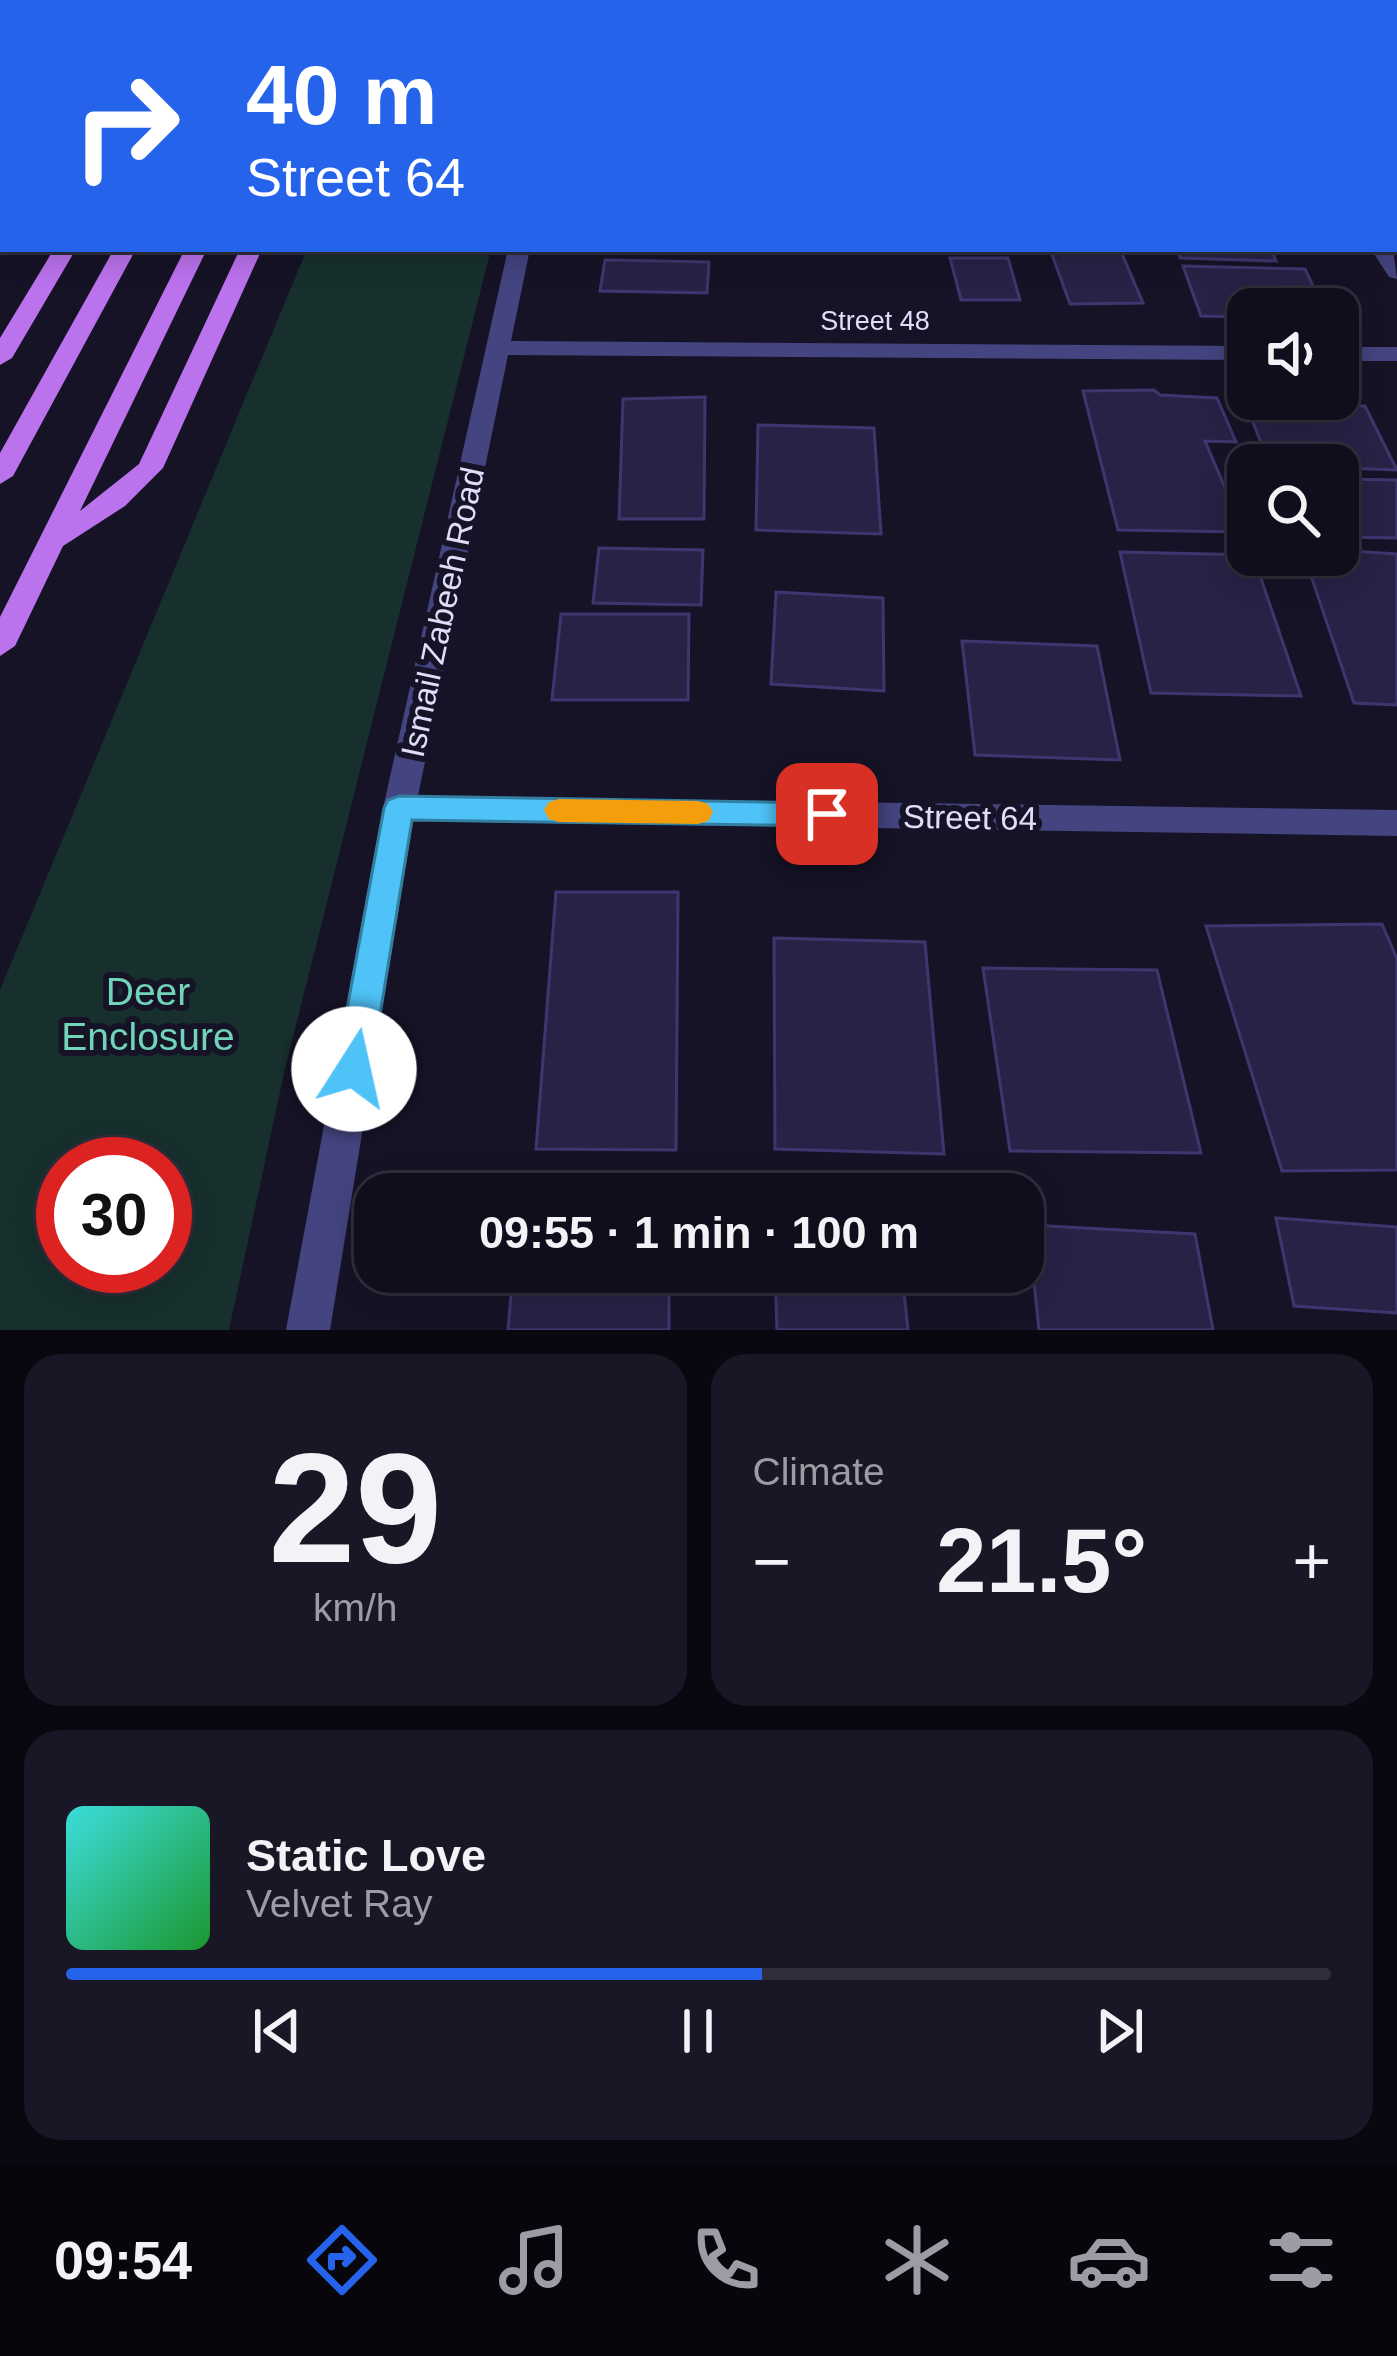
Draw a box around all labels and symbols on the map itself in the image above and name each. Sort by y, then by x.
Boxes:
street label: Street 48 [820,306,930,336]
street label: Ismail Zabeeh Road [394,464,491,760]
pin [776,763,878,865]
street label: Street 64 [903,798,1037,837]
park label: Deer Enclosure [61,970,235,1058]
position arrow [291,1006,417,1132]
speed limit sign: 30 [36,1137,192,1293]

